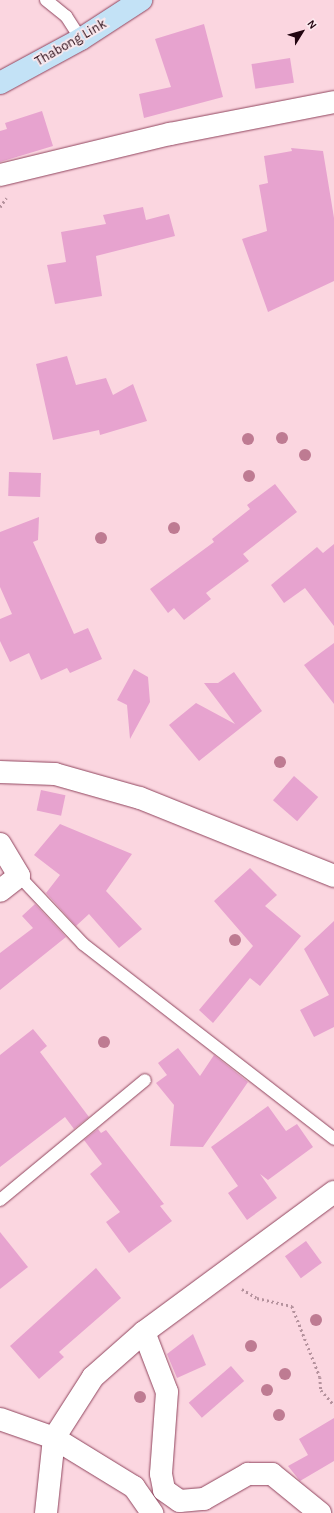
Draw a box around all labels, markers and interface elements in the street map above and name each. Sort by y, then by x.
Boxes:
north arrow [282,12,322,52]
street label: Thabong Link [33,16,109,70]
text: N [304,17,320,32]

